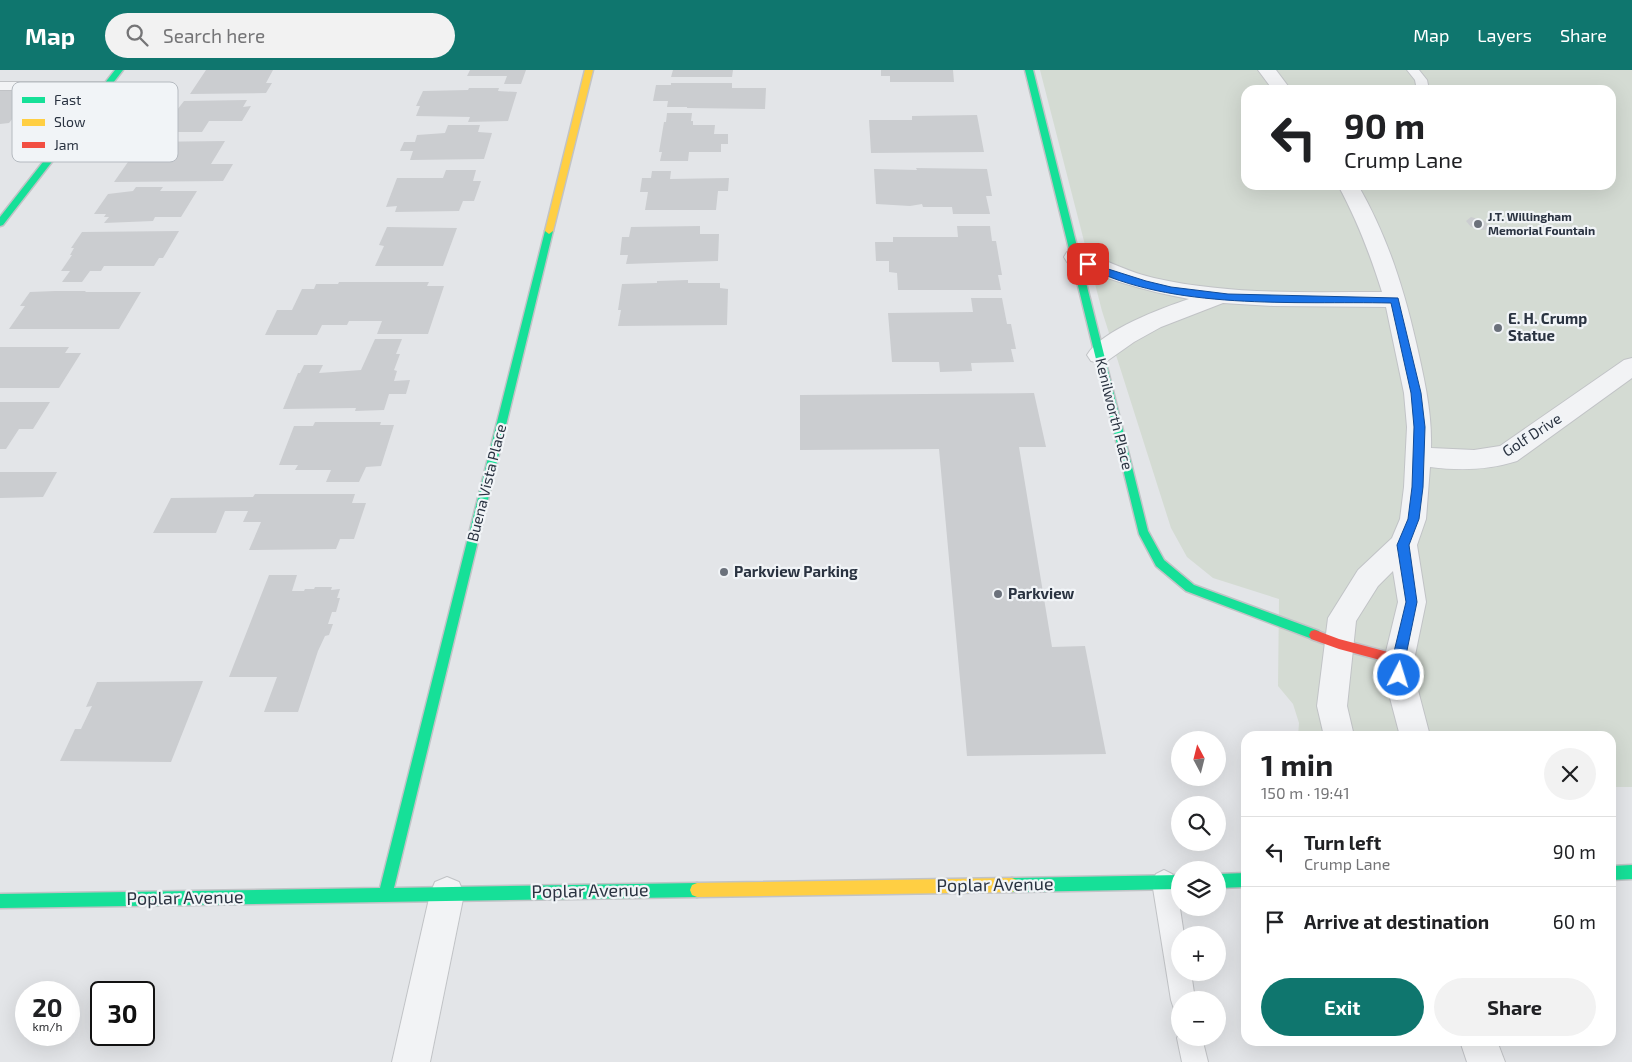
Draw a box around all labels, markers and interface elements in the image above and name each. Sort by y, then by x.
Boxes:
search box [105,13,455,58]
text: Map [25,21,75,50]
icon: search [123,21,151,49]
text: Search here [163,24,265,47]
text: Map [1413,24,1449,46]
text: Layers [1477,24,1532,46]
text: Share [1560,24,1607,46]
legend [12,82,178,162]
text: Fast [54,91,81,108]
text: 90 m [1344,104,1425,146]
icon: left [1261,105,1326,170]
text: Slow [54,113,86,130]
text: Jam [54,136,79,153]
text: Crump Lane [1344,146,1463,172]
place label: J.T. Willingham Memorial Fountain [1488,209,1595,237]
marker: J.T. Willingham Memorial Fountain [1472,218,1484,230]
pin [1067,243,1109,285]
icon: arrive [1074,250,1102,278]
place label: E. H. Crump Statue [1508,309,1587,344]
marker: E. H. Crump Statue [1492,322,1504,334]
street label: Kenilworth Place [1092,356,1138,472]
street label: Golf Drive [1499,408,1564,460]
street label: Buena Vista Place [463,422,509,543]
place label: Parkview Parking [734,562,858,580]
marker: Parkview Parking [718,566,730,578]
place label: Parkview [1008,584,1075,602]
marker: Parkview [992,588,1004,600]
position arrow [1372,648,1424,700]
north arrow [1171,731,1226,786]
map controls [1171,731,1226,1046]
text: 1 min [1261,746,1333,782]
button: close [1544,748,1596,800]
text: 150 m · 19:41 [1261,783,1350,802]
button: search [1171,796,1226,851]
text: Turn left [1304,831,1381,854]
icon: left [1261,838,1289,866]
text: 90 m [1553,840,1596,863]
text: Crump Lane [1304,854,1390,873]
button: layers [1171,861,1226,916]
street label: Poplar Avenue [936,872,1054,896]
street label: Poplar Avenue [531,878,649,902]
street label: Poplar Avenue [126,885,244,909]
icon: arrive [1261,908,1289,936]
text: Arrive at destination [1304,910,1489,933]
text: 60 m [1553,910,1596,933]
button: + [1171,926,1226,981]
button: Exit [1261,978,1424,1036]
button: Share [1434,978,1596,1036]
speed limit sign: 30 [90,981,155,1046]
button: − [1171,991,1226,1046]
text: 20 [32,992,63,1022]
text: km/h [33,1019,62,1033]

